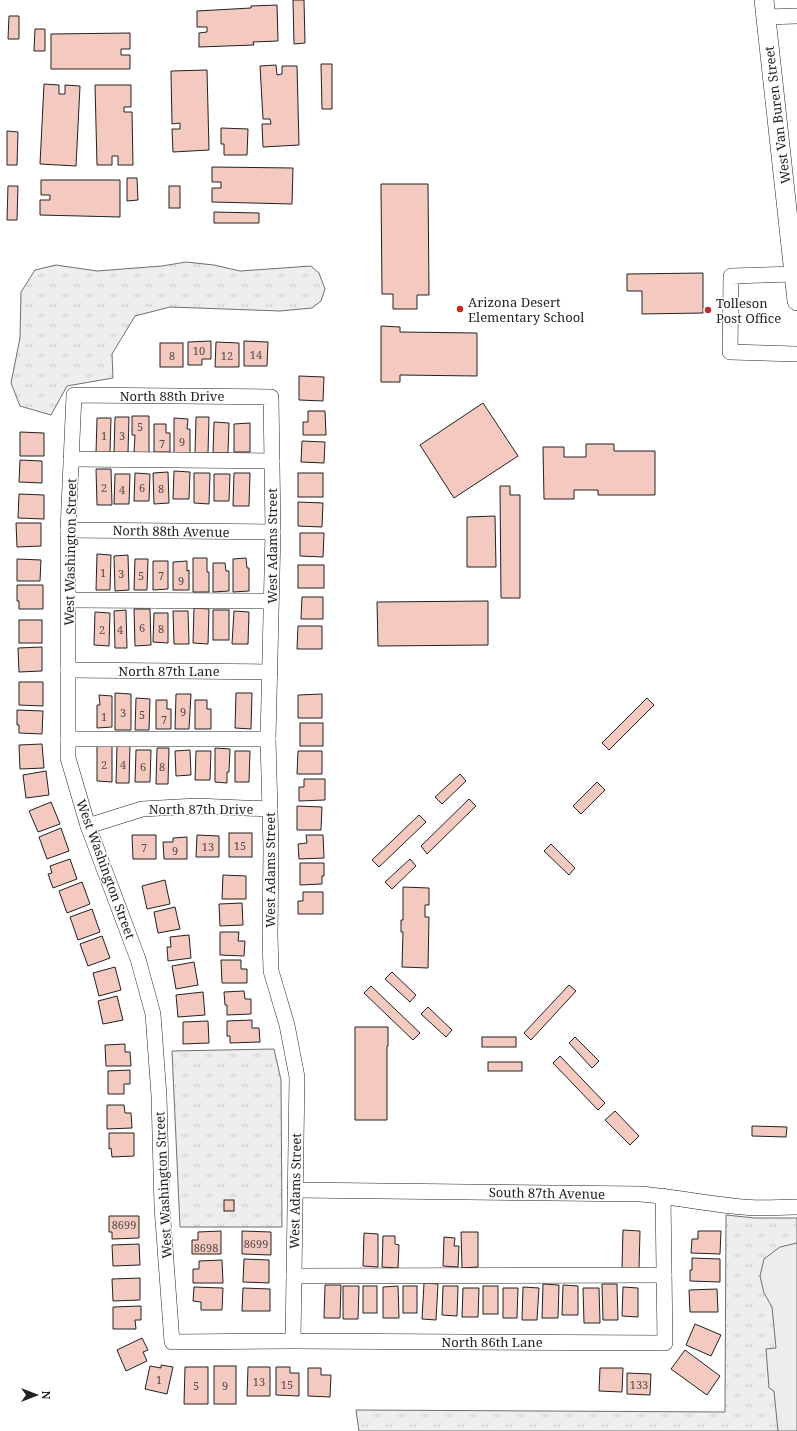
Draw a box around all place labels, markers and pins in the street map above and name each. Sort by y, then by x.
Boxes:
place label: Arizona Desert Elementary School [468,293,584,326]
place label: Tolleson Post Office [716,294,781,327]
marker: Arizona Desert Elementary School [455,304,465,314]
marker: Tolleson Post Office [703,305,713,315]

